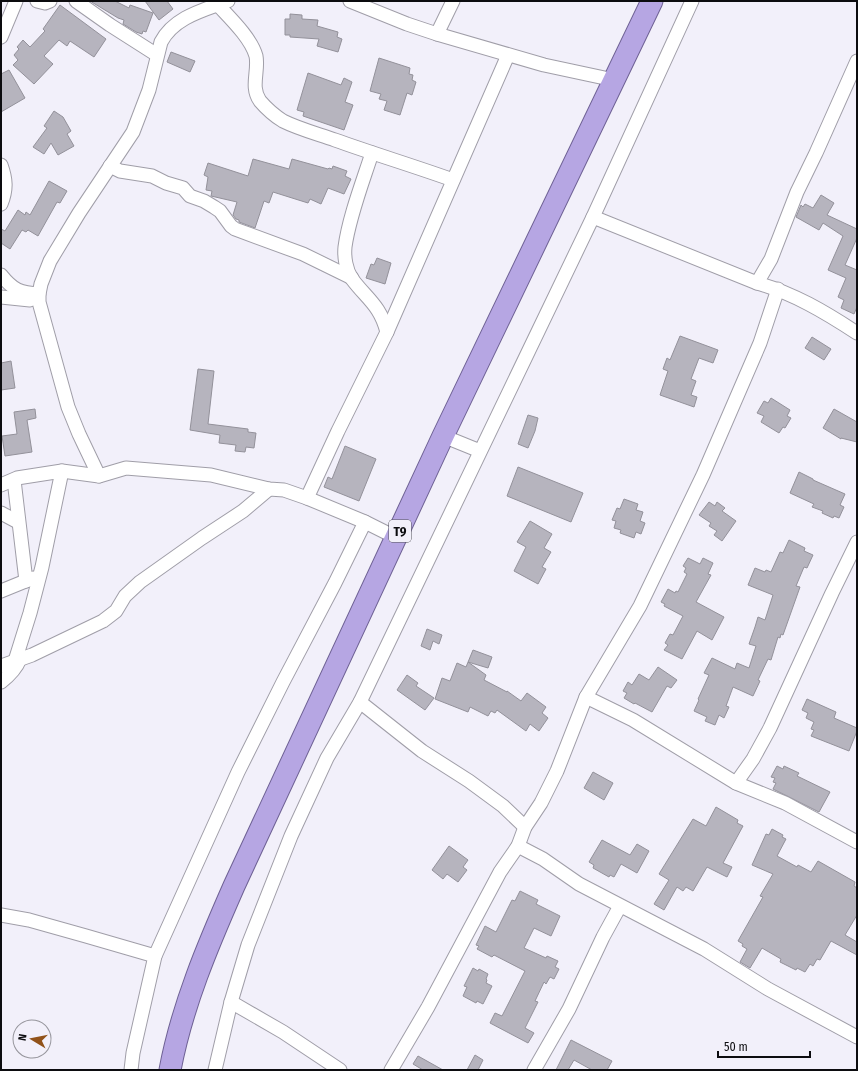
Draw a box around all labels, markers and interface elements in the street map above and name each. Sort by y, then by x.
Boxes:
road number: T9 [389,520,411,542]
north arrow [12,1019,52,1059]
text: N [16,1033,30,1042]
scale bar [718,1033,810,1059]
text: 50 m [724,1040,748,1054]

